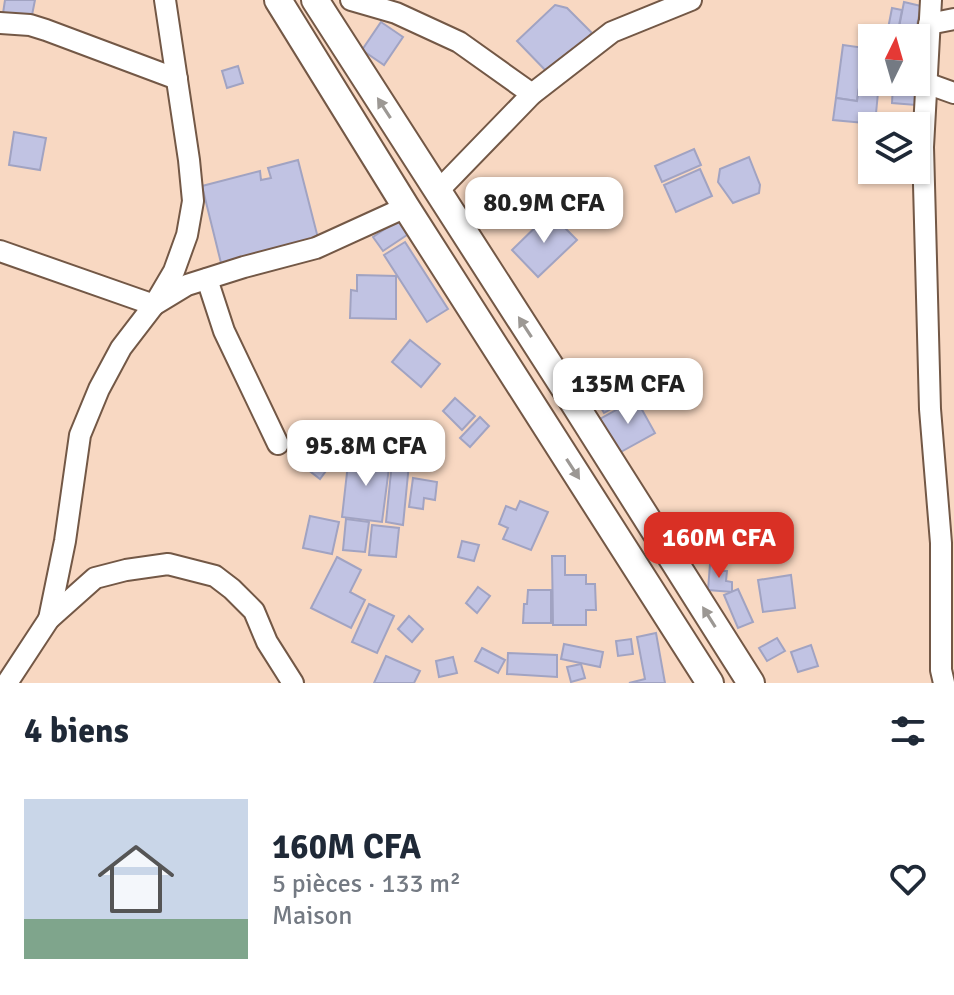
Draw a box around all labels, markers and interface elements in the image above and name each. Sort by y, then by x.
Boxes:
north arrow [858,24,930,96]
map controls [858,24,930,184]
one-way arrow [377,97,391,119]
button: layers [858,112,930,184]
pin: 80.9M CFA [452,177,636,245]
text: 80.9M CFA [483,187,605,219]
one-way arrow [517,316,532,337]
pin: 135M CFA [545,358,711,426]
text: 135M CFA [571,368,685,400]
pin: 95.8M CFA [274,420,458,488]
text: 95.8M CFA [305,430,427,462]
one-way arrow [566,458,580,480]
pin: 160M CFA [636,512,802,580]
text: 160M CFA [662,522,776,554]
one-way arrow [702,606,716,628]
icon: filters [886,709,930,753]
text: 4 biens [24,710,129,752]
text: 160M CFA [272,826,421,868]
icon: home [88,831,184,927]
icon: heart [886,857,930,901]
text: 5 pièces · 133 m² [272,868,461,900]
text: Maison [272,900,352,932]

